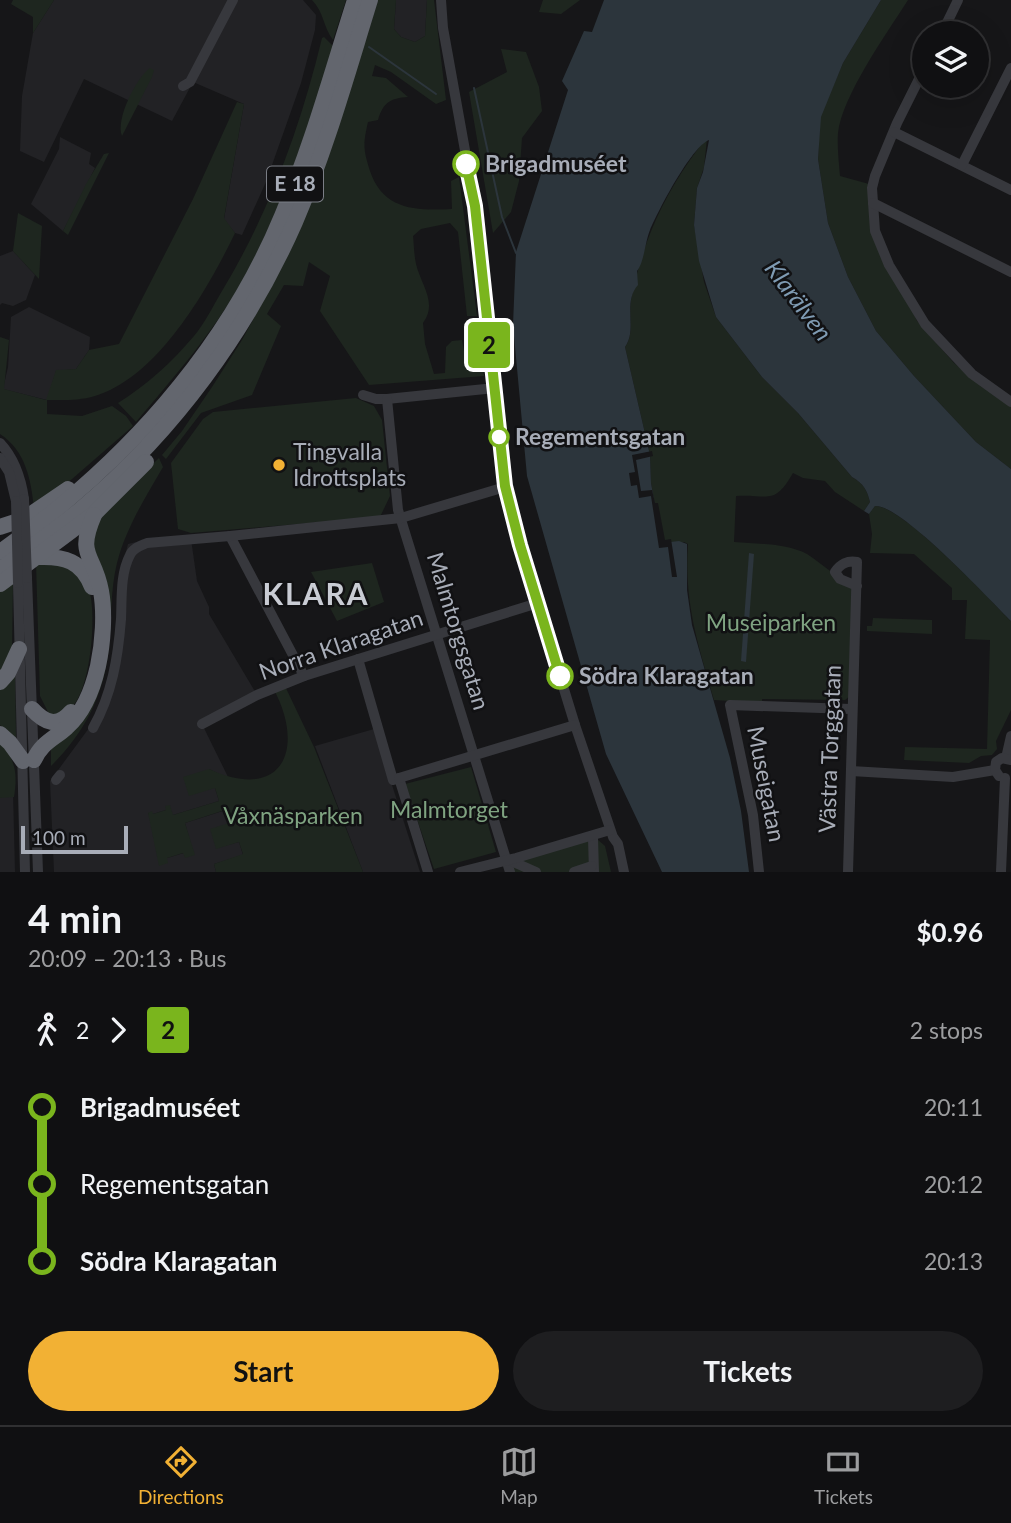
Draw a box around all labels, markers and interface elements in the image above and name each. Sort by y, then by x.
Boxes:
map controls [912,21,989,98]
button: layers [912,21,989,98]
place label: Brigadmuséet [485,149,627,177]
marker: Brigadmuséet [453,151,479,177]
road number: E 18 [267,166,323,202]
water label: Klarälven [760,254,839,346]
line badge: 2 [466,322,512,368]
text: 2 [482,330,496,359]
place label: Regementsgatan [515,422,685,450]
marker: Regementsgatan [489,427,509,447]
place label: Tingvalla Idrottsplats [293,437,406,491]
marker: Tingvalla Idrottsplats [271,457,287,473]
street label: Malmtorgsgatan [422,548,496,713]
district label: KLARA [262,575,370,611]
street label: Norra Klaragatan [255,603,426,685]
park label: Museiparken [706,608,836,636]
place label: Södra Klaragatan [579,661,754,689]
marker: Södra Klaragatan [547,663,573,689]
street label: Västra Torggatan [812,664,846,833]
street label: Museigatan [742,724,792,844]
park label: Malmtorget [390,795,509,823]
park label: Våxnäsparken [223,801,363,829]
scale bar [21,823,128,855]
text: 100 m [32,826,86,849]
text: 4 min [28,895,122,941]
text: $0.96 [917,916,983,948]
text: 20:09 – 20:13 · Bus [28,944,227,972]
icon: walk [28,1011,66,1049]
icon: forward [99,1011,137,1049]
text: 2 [161,1015,175,1044]
text: 2 [76,1016,89,1044]
text: 2 stops [910,1016,983,1044]
text: Brigadmuséet [80,1091,240,1123]
text: 20:11 [924,1093,983,1121]
text: Regementsgatan [80,1168,269,1200]
text: 20:12 [924,1170,983,1198]
text: Södra Klaragatan [80,1245,277,1277]
text: 20:13 [924,1247,983,1275]
button: Start [28,1331,499,1411]
button: Tickets [513,1331,983,1411]
tab: Directions [138,1443,224,1508]
tab: Map [500,1443,538,1508]
tab: Tickets [814,1443,873,1508]

